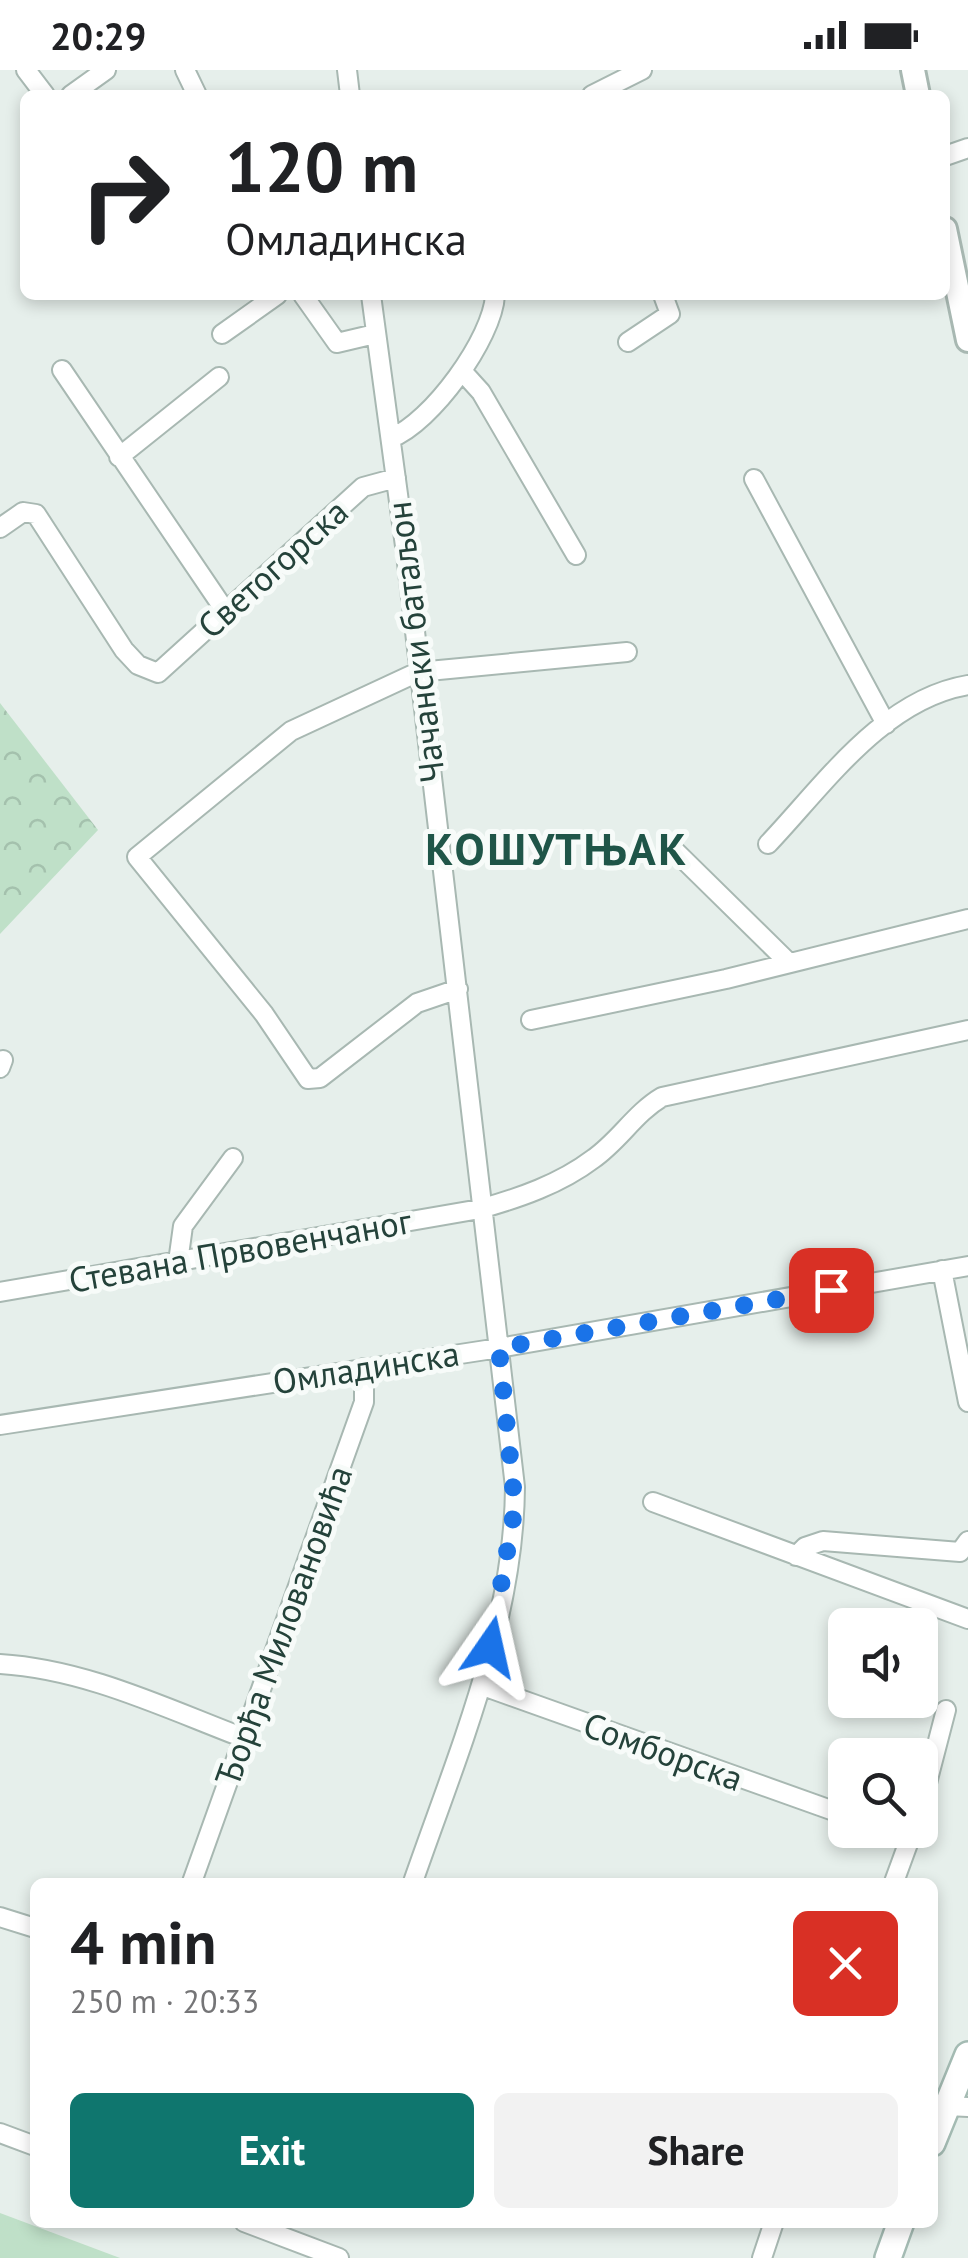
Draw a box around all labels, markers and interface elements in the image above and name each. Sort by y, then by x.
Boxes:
text: 20:29 [50,11,146,60]
text: 120 m [225,121,418,211]
icon: right [60,130,190,260]
text: Омладинска [225,209,467,267]
street label: Светогорска [187,489,357,648]
street label: Чачански батаљон [375,499,455,786]
district label: КОШУТЊАК [425,819,689,877]
street label: Стевана Првовенчаног [65,1197,415,1303]
pin [789,1248,874,1333]
icon: arrive [804,1263,859,1318]
street label: Омладинска [269,1330,462,1404]
street label: Ђорђа Миловановића [204,1459,362,1792]
position arrow [438,1595,542,1699]
map controls [828,1608,938,1848]
button: sound [828,1608,938,1718]
street label: Сомборска [577,1701,749,1801]
button: search [828,1738,938,1848]
text: 4 min [70,1903,216,1981]
button: close [793,1911,898,2016]
text: 250 m · 20:33 [70,1980,259,2022]
button: Exit [70,2093,474,2208]
button: Share [494,2093,898,2208]

